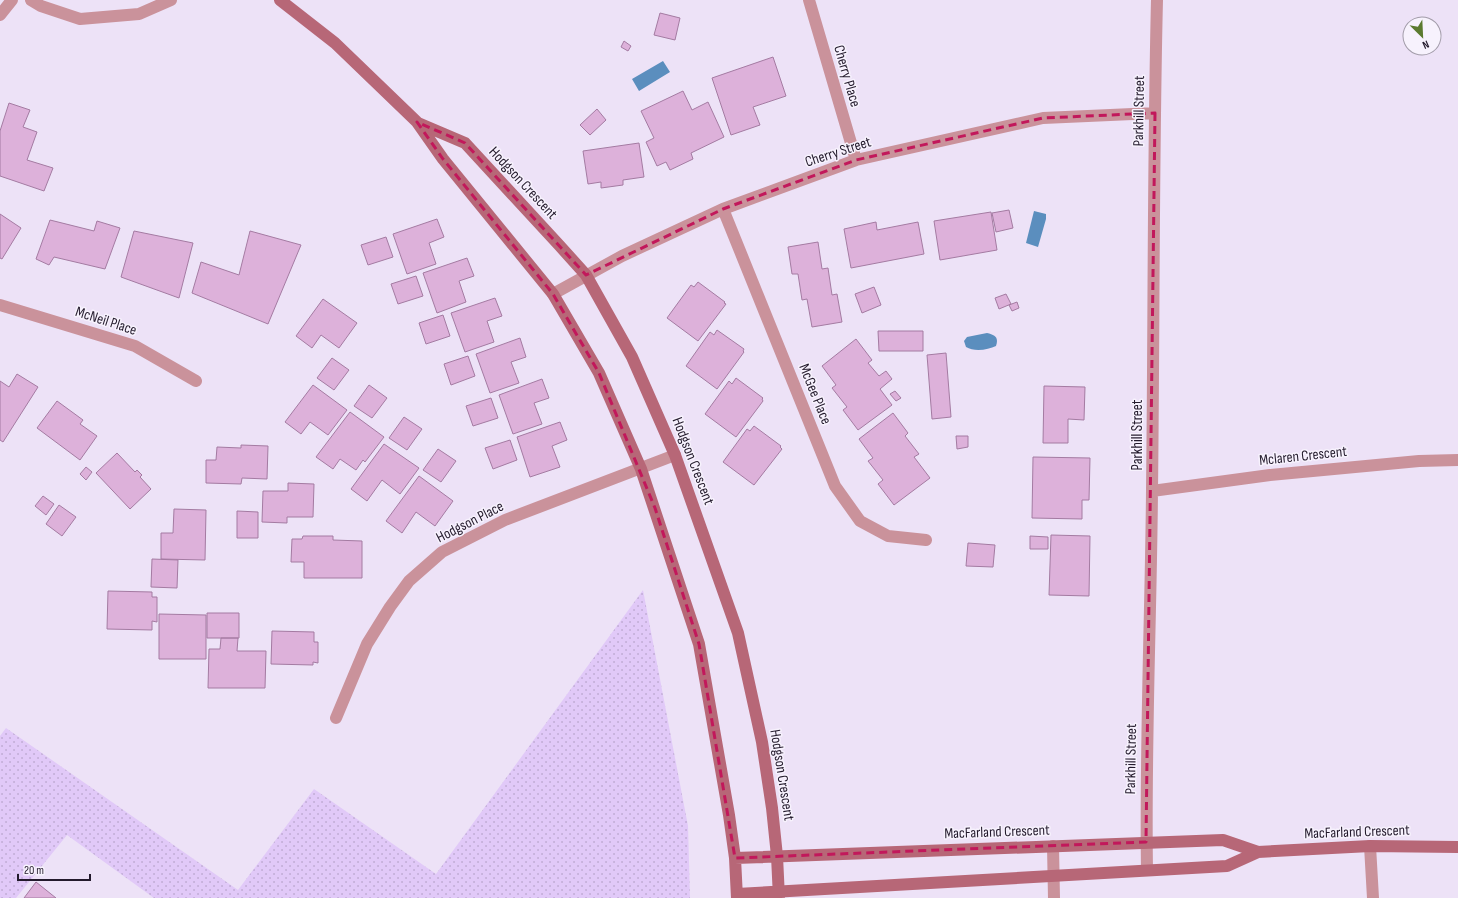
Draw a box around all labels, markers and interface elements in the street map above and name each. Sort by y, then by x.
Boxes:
north arrow [1402,16,1442,56]
text: N [1420,38,1431,52]
street label: Cherry Place [829,43,865,109]
street label: Parkhill Street [1129,75,1149,147]
street label: Cherry Street [803,132,874,172]
street label: Hodgson Crescent [485,143,562,224]
street label: McNeil Place [73,302,139,340]
street label: McGee Place [794,361,836,427]
street label: Parkhill Street [1128,399,1147,470]
street label: Hodgson Crescent [668,415,719,508]
street label: Mclaren Crescent [1258,442,1348,470]
street label: Hodgson Place [433,497,507,547]
street label: Parkhill Street [1121,723,1141,795]
street label: Hodgson Crescent [765,728,799,822]
street label: MacFarland Crescent [944,821,1051,843]
street label: MacFarland Crescent [1304,821,1411,843]
scale bar [18,856,90,882]
text: 20 m [24,863,44,878]

